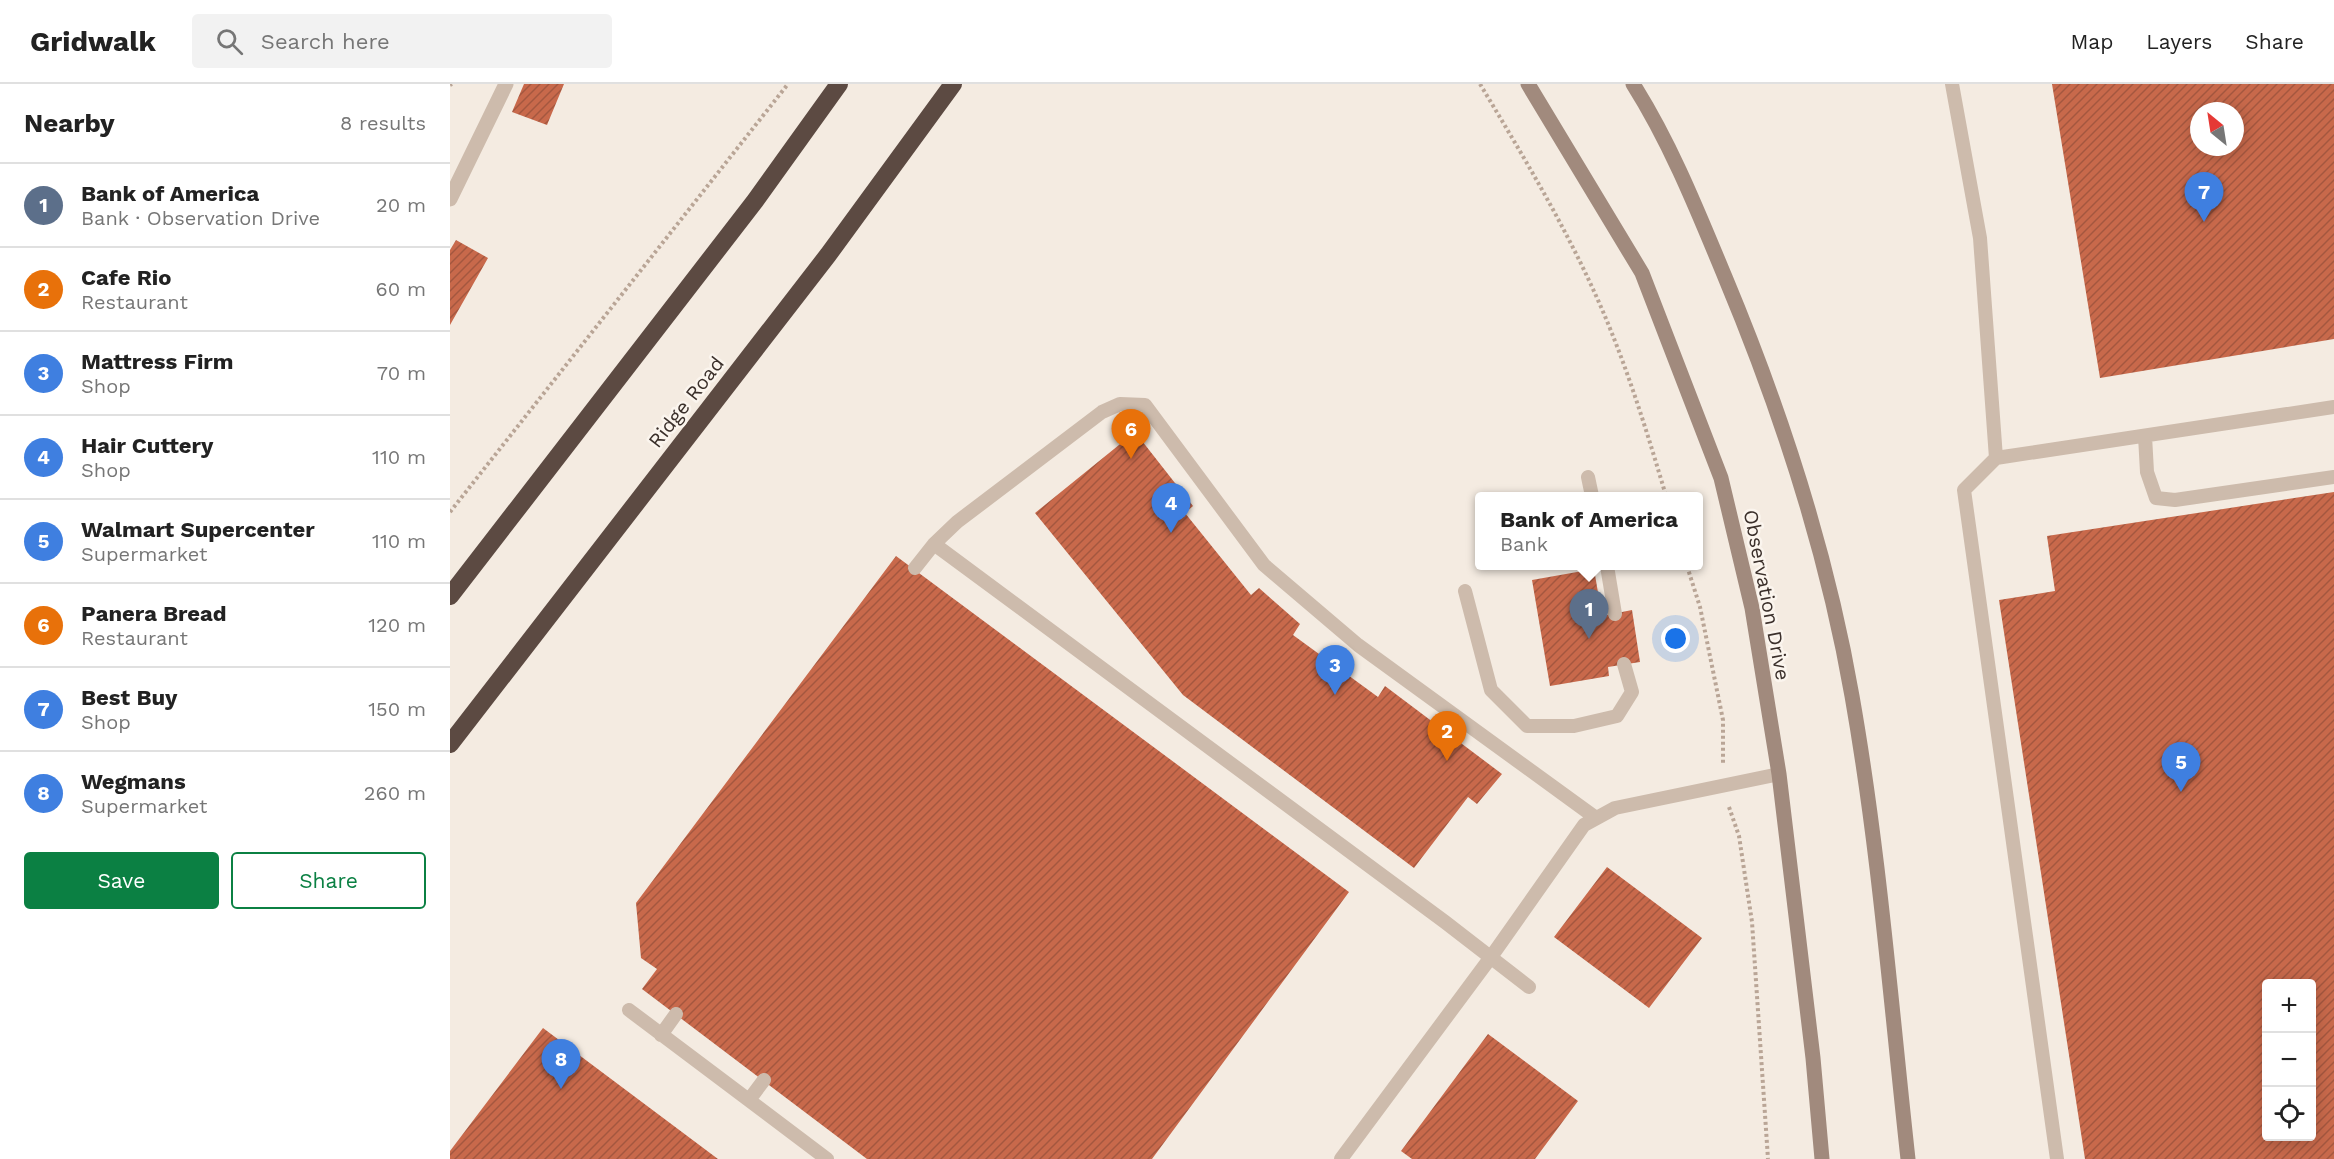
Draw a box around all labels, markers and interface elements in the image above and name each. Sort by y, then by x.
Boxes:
search box [192,14,612,68]
text: Gridwalk [30,25,156,58]
icon: search [213,25,246,58]
text: Search here [261,29,390,54]
text: Map [2070,29,2113,54]
text: Layers [2146,29,2212,54]
text: Share [2245,29,2304,54]
north arrow [2190,102,2244,156]
text: Nearby [24,108,115,138]
text: 8 results [340,111,426,135]
pin: 7 [2184,172,2224,222]
text: Bank of America [81,181,259,206]
text: 1 [39,193,48,217]
text: 20 m [376,193,426,217]
text: Bank · Observation Drive [81,206,320,230]
text: Cafe Rio [81,265,171,290]
text: 2 [38,277,49,301]
text: 60 m [376,277,426,301]
text: Restaurant [81,290,188,314]
text: Mattress Firm [81,349,234,374]
street label: Ridge Road [643,352,729,452]
text: 3 [38,361,49,385]
text: 70 m [377,361,426,385]
text: Shop [81,374,131,398]
pin: 6 [1112,410,1150,459]
text: Hair Cuttery [81,433,213,458]
text: 4 [37,445,50,469]
text: 110 m [372,445,426,469]
text: Shop [81,458,131,482]
pin: 4 [1152,484,1190,533]
popup [1475,492,1703,570]
text: Bank of America [1500,507,1678,532]
street label: Observation Drive [1739,508,1795,682]
text: Walmart Supercenter [81,517,315,542]
text: 5 [38,529,49,553]
text: 110 m [372,529,426,553]
text: Bank [1500,532,1548,556]
text: Supermarket [81,542,207,566]
pin: 1 [1570,590,1608,639]
text: Panera Bread [81,601,227,626]
text: 6 [37,613,50,637]
text: 120 m [368,613,426,637]
your location [1661,624,1690,653]
text: Restaurant [81,626,188,650]
pin: 3 [1316,646,1354,695]
text: Best Buy [81,685,177,710]
text: 7 [37,697,50,721]
text: 150 m [368,697,426,721]
text: Shop [81,710,131,734]
pin: 2 [1428,712,1466,761]
pin: 5 [2162,742,2200,792]
text: Wegmans [81,769,186,794]
text: 8 [37,781,50,805]
text: 260 m [364,781,426,805]
text: Supermarket [81,794,207,818]
button: Save [24,852,219,909]
button: Share [231,852,426,909]
map controls [2262,979,2316,1141]
button: + [2262,979,2316,1033]
button: − [2262,1033,2316,1087]
pin: 8 [542,1040,580,1089]
button: locate [2262,1087,2316,1141]

